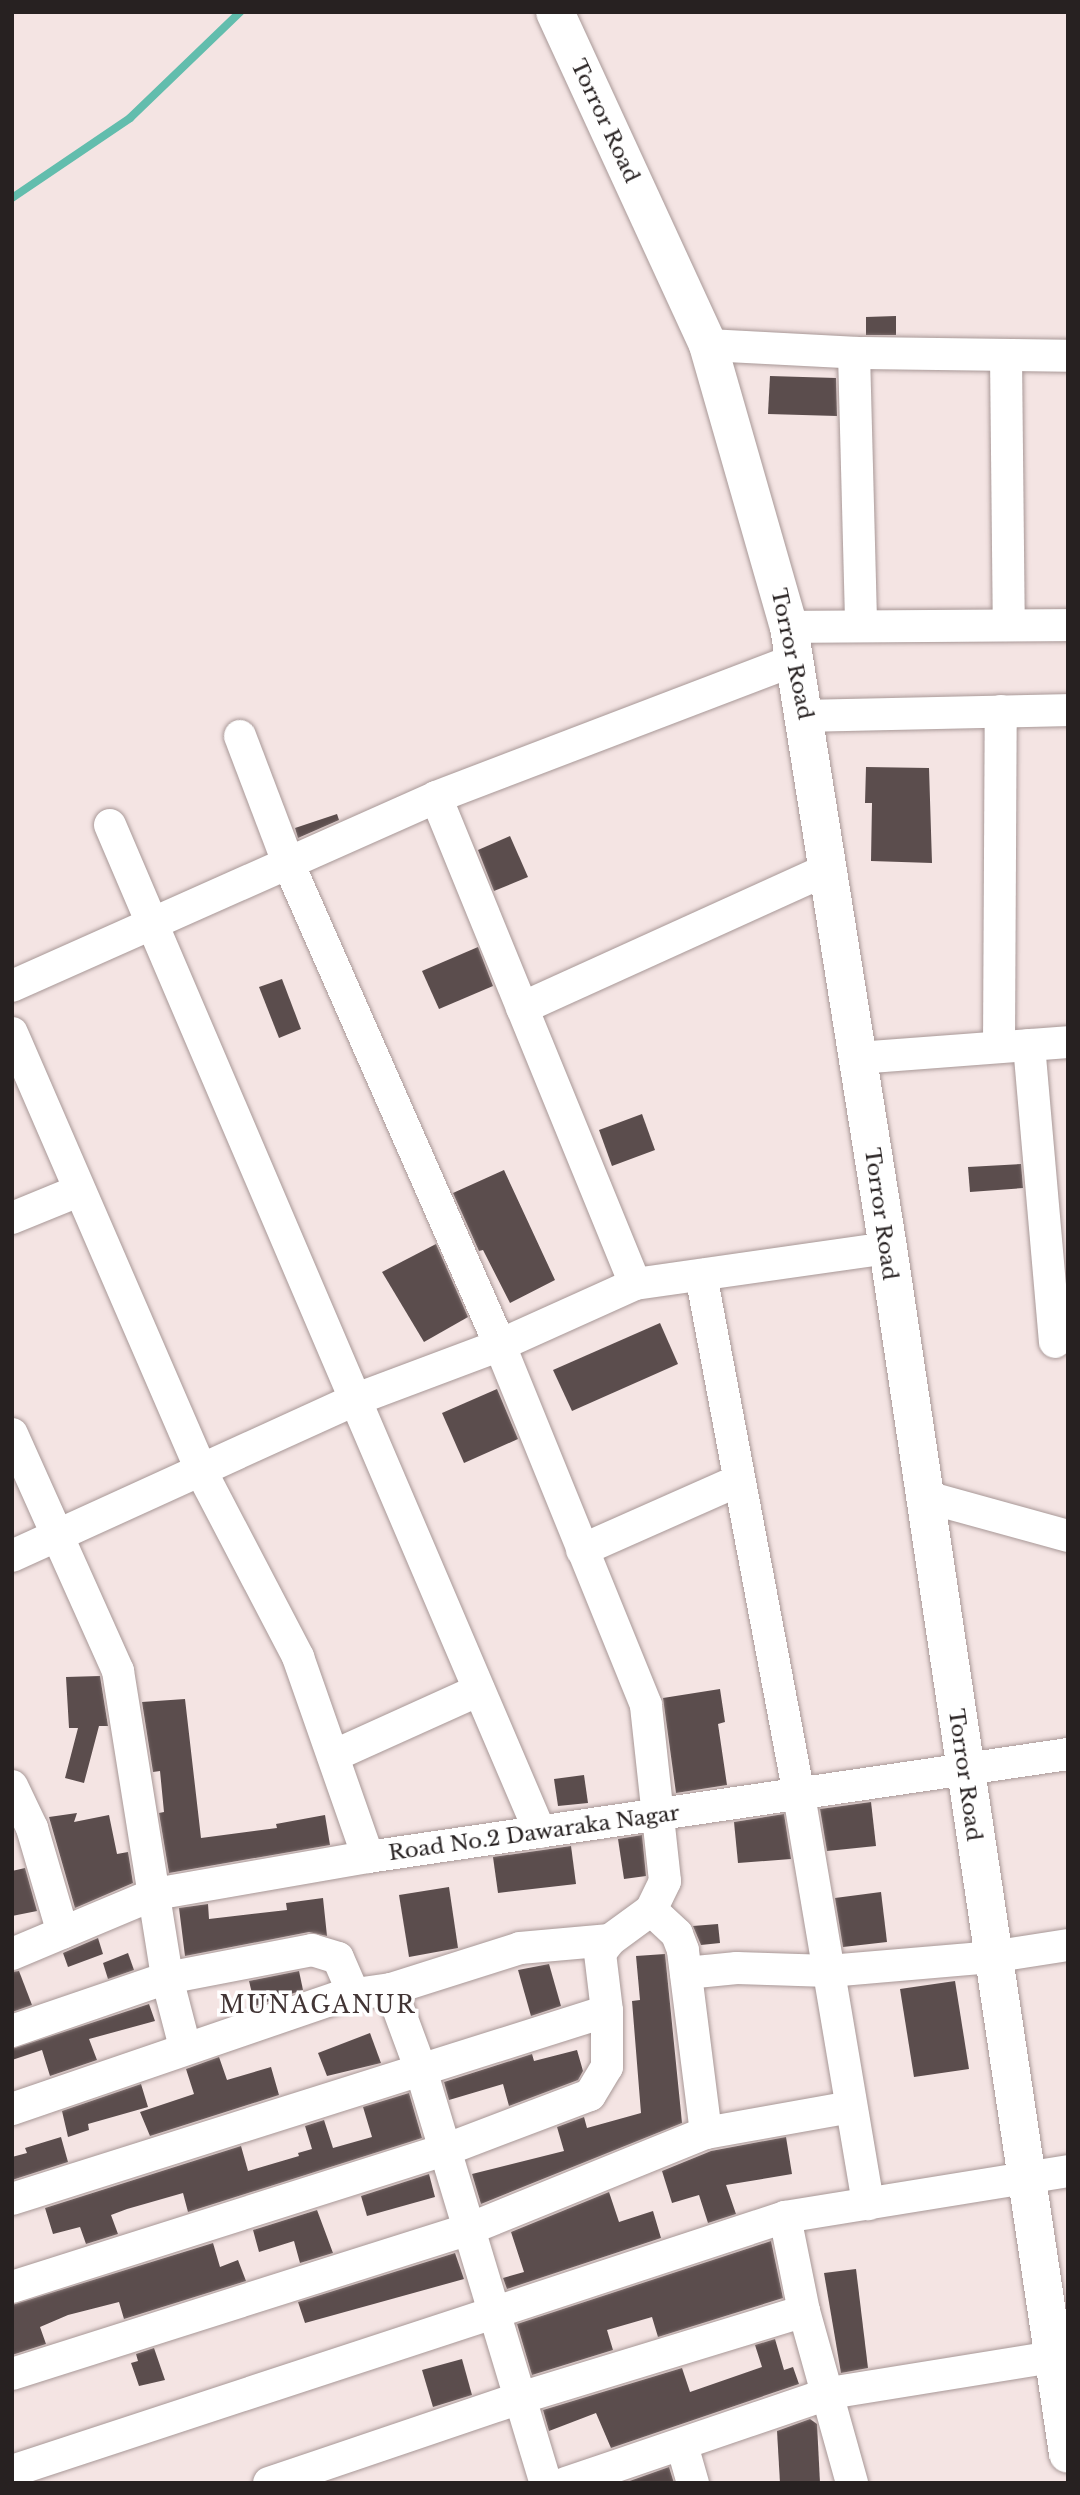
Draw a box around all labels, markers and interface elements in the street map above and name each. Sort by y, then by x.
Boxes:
street label: Torror Road [565,55,645,187]
street label: Torror Road [766,586,818,722]
street label: Torror Road [859,1146,903,1282]
street label: Torror Road [943,1707,987,1843]
street label: Road No.2 Dawaraka Nagar [387,1800,681,1866]
district label: MUNAGANUR [221,1991,415,2019]

